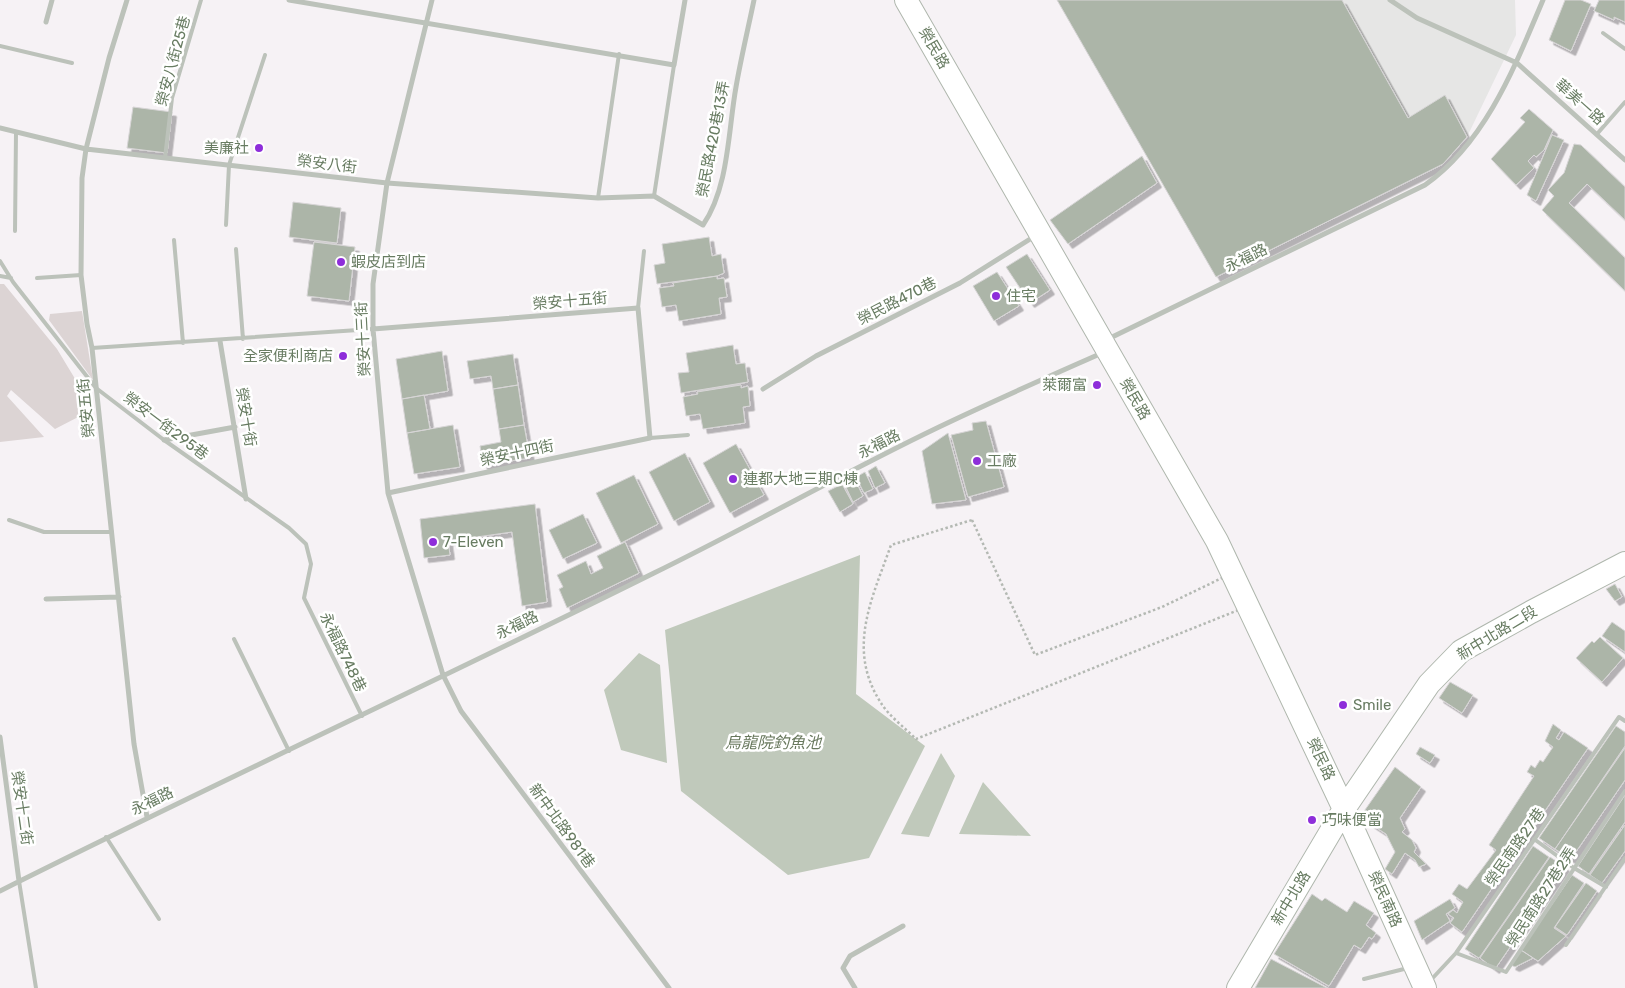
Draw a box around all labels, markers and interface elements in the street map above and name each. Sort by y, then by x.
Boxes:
street label: 榮安八街25巷 [152,14,194,108]
street label: 榮民路 [915,24,953,72]
street label: 華美一路 [1552,75,1608,129]
street label: 榮民路420巷13弄 [693,79,733,199]
place label: 美廉社 [204,139,249,157]
marker: 美廉社 [253,142,265,154]
street label: 榮安八街 [296,151,358,177]
street label: 永福路 [1222,240,1270,276]
place label: 蝦皮店到店 [351,253,426,271]
marker: 蝦皮店到店 [335,256,347,268]
street label: 榮民路470巷 [854,273,940,329]
place label: 住宅 [1006,287,1036,305]
street label: 榮安十五街 [532,289,608,313]
marker: 住宅 [990,290,1002,302]
street label: 榮安十三街 [352,301,374,377]
place label: 全家便利商店 [243,347,333,365]
marker: 全家便利商店 [337,350,349,362]
street label: 榮民路 [1116,375,1154,423]
place label: 萊爾富 [1042,376,1087,394]
street label: 榮安五街 [74,377,98,439]
marker: 萊爾富 [1091,379,1103,391]
street label: 榮安十街 [232,386,260,448]
street label: 榮安一街295巷 [120,388,212,464]
street label: 永福路 [855,426,903,462]
street label: 榮安十四街 [478,436,556,470]
place label: 工廠 [987,452,1017,470]
marker: 工廠 [971,455,983,467]
place label: 連都大地三期C棟 [743,470,858,488]
marker: 連都大地三期C棟 [727,473,739,485]
place label: 7-Eleven [443,533,504,551]
marker: 7-Eleven [427,536,439,548]
street label: 新中北路二段 [1454,602,1540,664]
street label: 永福路 [493,607,541,643]
street label: 永福路748巷 [316,609,370,695]
place label: Smile [1353,696,1391,714]
marker: Smile [1337,699,1349,711]
water label: 烏龍院釣魚池 [725,733,823,752]
street label: 榮民路 [1303,735,1339,783]
street label: 榮安十二街 [8,770,36,846]
street label: 新中北路981巷 [525,780,599,872]
street label: 永福路 [128,783,176,819]
street label: 榮民南路27巷 [1481,804,1549,890]
place label: 巧味便當 [1322,811,1382,829]
marker: 巧味便當 [1306,814,1318,826]
street label: 榮民南路27巷2弄 [1502,844,1580,950]
street label: 新中北路 [1268,868,1314,928]
street label: 榮民南路 [1365,868,1405,930]

